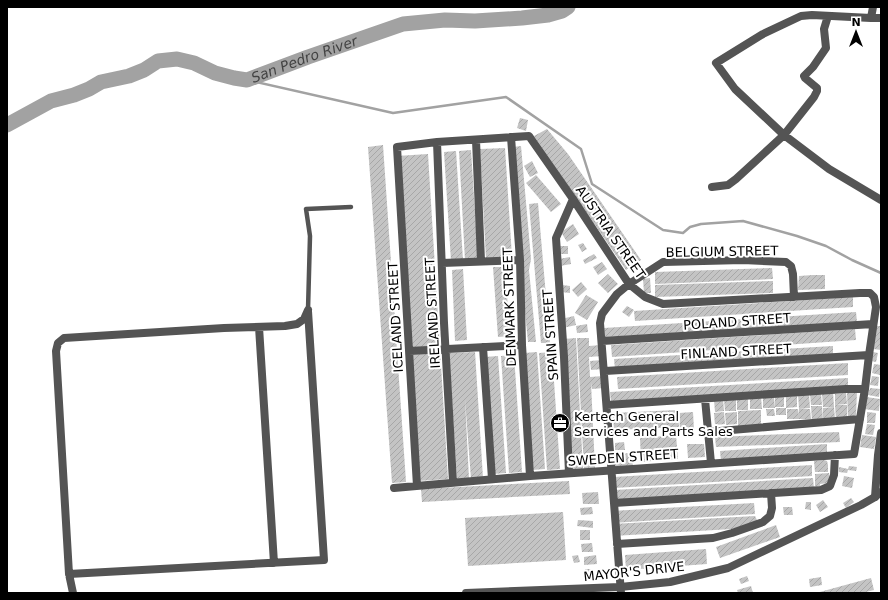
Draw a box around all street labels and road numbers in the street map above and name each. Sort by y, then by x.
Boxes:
street label: AUSTRIA STREET [573,183,648,282]
street label: BELGIUM STREET [666,243,779,260]
street label: DENMARK STREET [500,247,519,367]
street label: IRELAND STREET [422,257,443,369]
street label: ICELAND STREET [385,261,406,373]
street label: SPAIN STREET [540,289,561,381]
street label: POLAND STREET [683,310,791,333]
street label: FINLAND STREET [680,341,792,362]
street label: SWEDEN STREET [567,446,679,469]
street label: MAYOR'S DRIVE [583,559,685,584]

